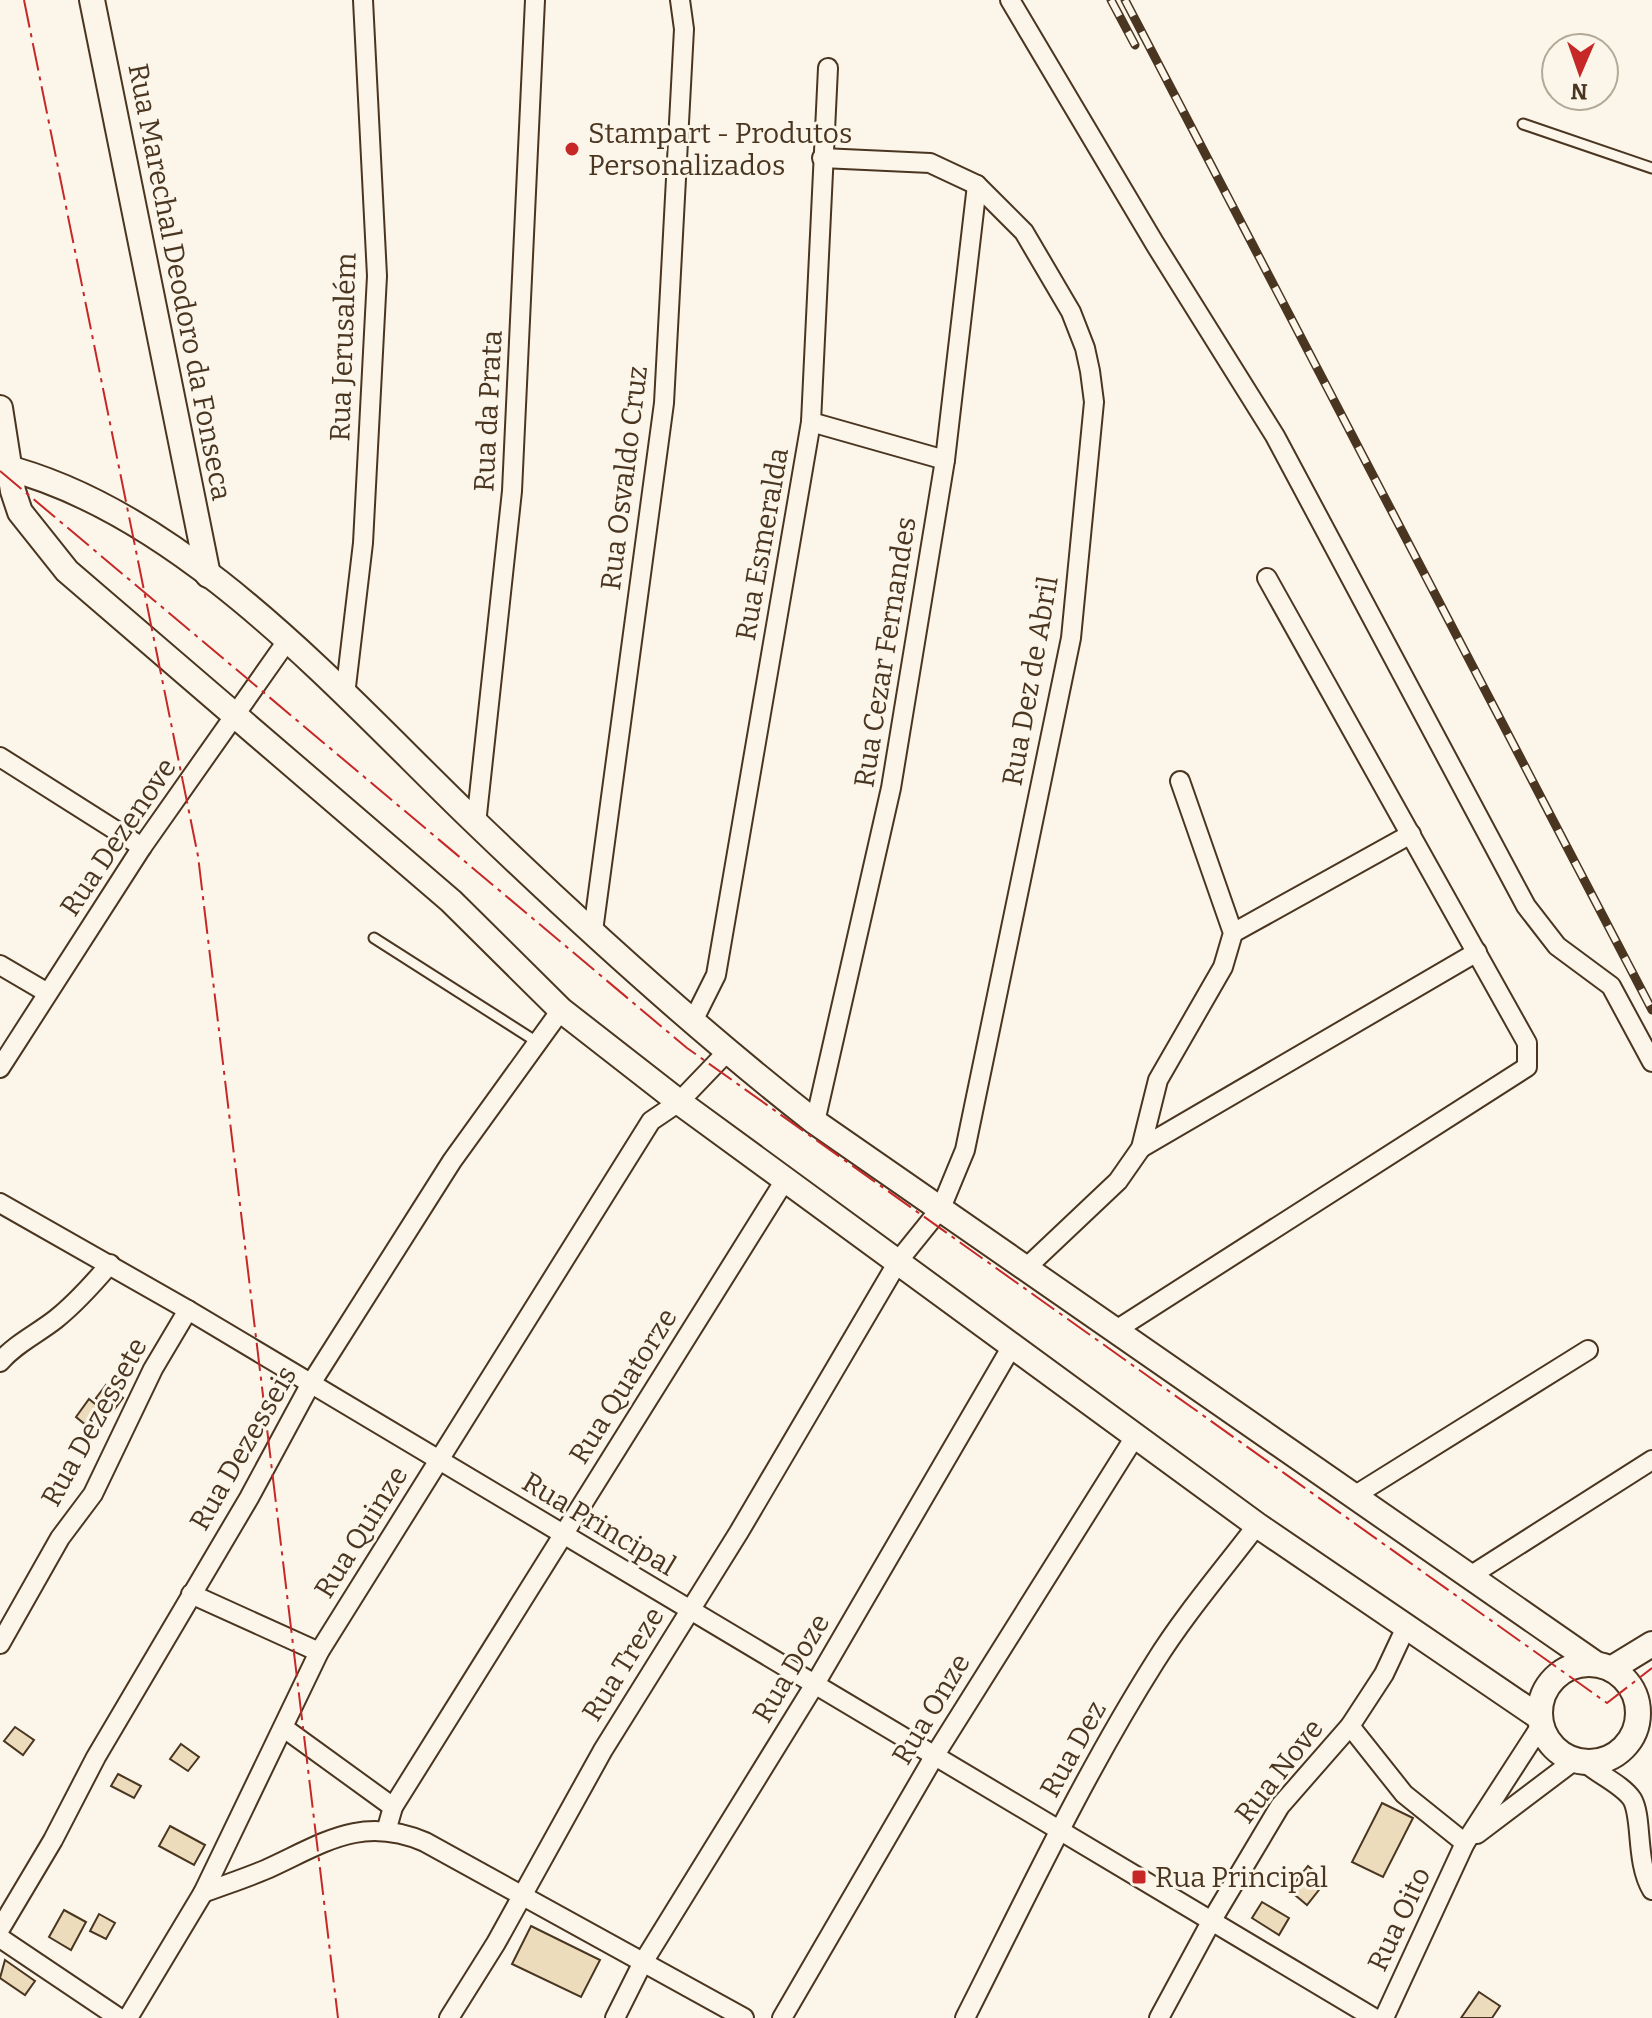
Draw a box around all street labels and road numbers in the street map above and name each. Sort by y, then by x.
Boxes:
street label: Rua Marechal Deodoro da Fonseca [121,61,239,503]
street label: Rua Jerusalém [323,252,363,442]
street label: Rua da Prata [467,329,509,493]
street label: Rua Osvaldo Cruz [594,364,654,592]
street label: Rua Esmeralda [729,445,795,643]
street label: Rua Cezar Fernandes [847,514,923,790]
street label: Rua Dez de Abril [995,574,1065,788]
street label: Rua Dezenove [53,752,183,922]
street label: Rua Quatorze [562,1302,684,1470]
street label: Rua Dezessete [34,1332,154,1512]
street label: Rua Dezesseis [183,1360,303,1536]
street label: Rua Quinze [307,1460,415,1604]
street label: Rua Principal [516,1465,682,1583]
street label: Rua Treze [575,1601,671,1727]
street label: Rua Doze [746,1608,836,1728]
street label: Rua Onze [885,1648,977,1770]
street label: Rua Dez [1033,1695,1113,1803]
street label: Rua Nove [1228,1712,1330,1830]
street label: Rua Oito [1361,1862,1437,1976]

